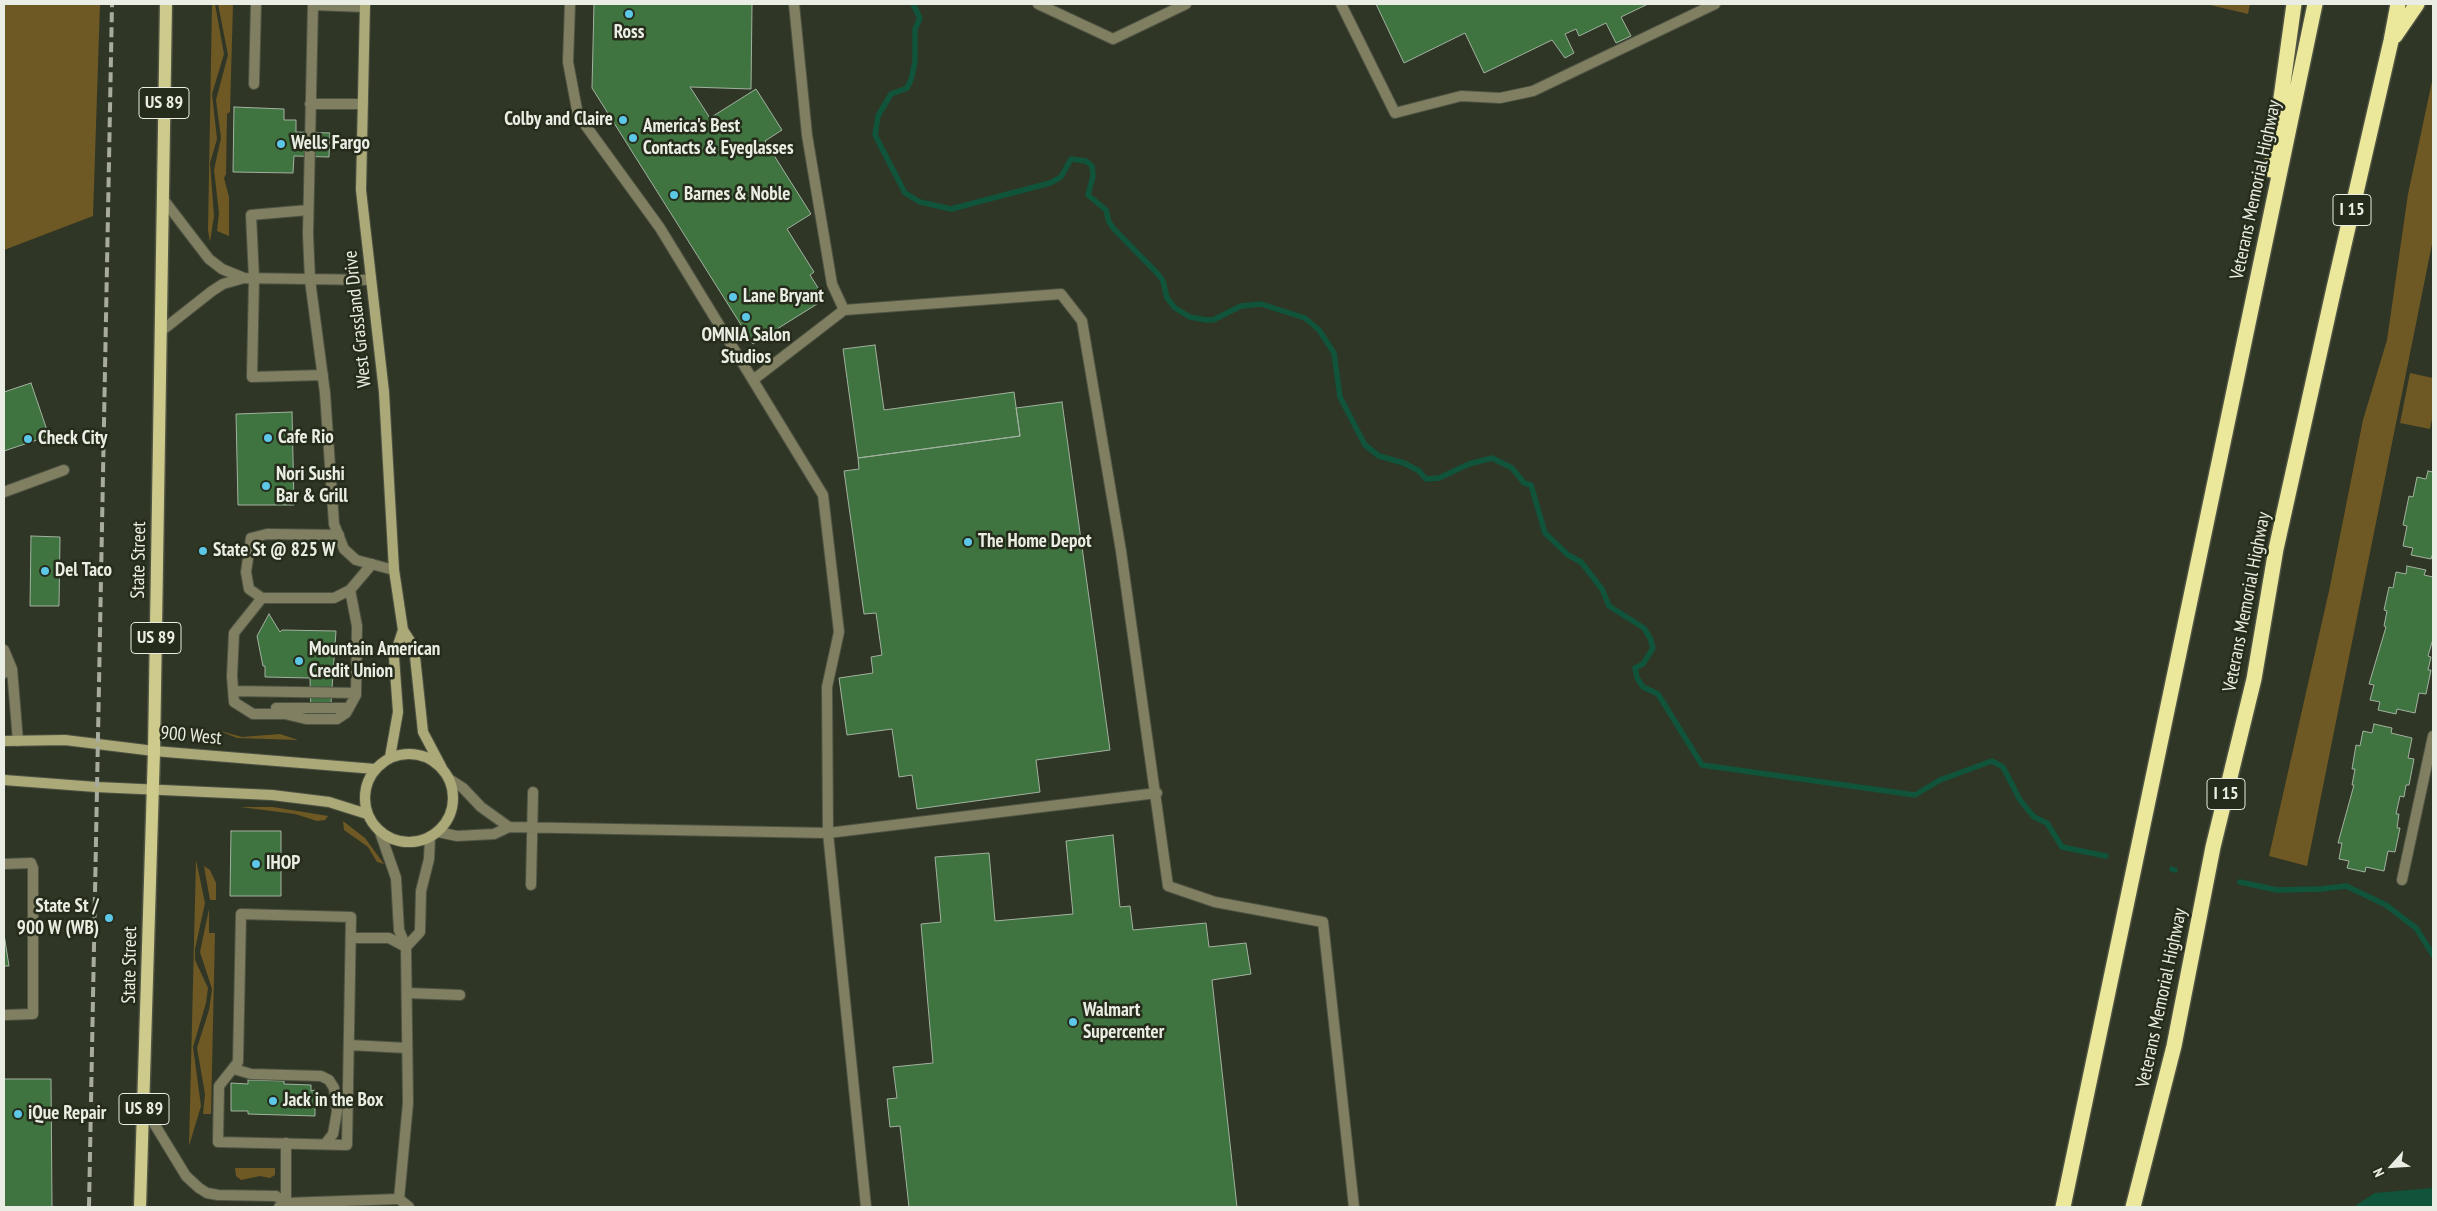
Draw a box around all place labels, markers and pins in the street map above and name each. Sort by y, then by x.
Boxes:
marker: Ross [623,8,635,20]
place label: Ross [614,22,644,44]
place label: Colby and Claire [504,109,613,131]
marker: Colby and Claire [617,114,629,126]
place label: America's Best Contacts & Eyeglasses [643,116,794,160]
marker: America's Best Contacts & Eyeglasses [627,132,639,144]
place label: Wells Fargo [291,133,370,155]
marker: Wells Fargo [275,138,287,150]
place label: Barnes & Noble [684,184,790,206]
marker: Barnes & Noble [668,189,680,201]
place label: Lane Bryant [743,286,824,308]
marker: Lane Bryant [727,291,739,303]
marker: OMNIA Salon Studios [740,311,752,323]
place label: OMNIA Salon Studios [701,325,791,369]
place label: Cafe Rio [278,427,334,449]
place label: Check City [38,428,107,450]
marker: Cafe Rio [262,432,274,444]
marker: Check City [22,433,34,445]
place label: Nori Sushi Bar & Grill [276,464,348,508]
marker: Nori Sushi Bar & Grill [260,480,272,492]
place label: The Home Depot [978,531,1092,553]
marker: The Home Depot [962,536,974,548]
place label: State St @ 825 W [213,540,335,562]
marker: State St @ 825 W [197,545,209,557]
place label: Del Taco [55,560,112,582]
marker: Del Taco [39,565,51,577]
place label: Mountain American Credit Union [309,639,440,683]
marker: Mountain American Credit Union [293,655,305,667]
place label: IHOP [266,853,300,875]
marker: IHOP [250,858,262,870]
place label: State St / 900 W (WB) [17,896,99,940]
marker: State St / 900 W (WB) [103,912,115,924]
place label: Walmart Supercenter [1083,1000,1164,1044]
marker: Walmart Supercenter [1067,1016,1079,1028]
place label: Jack in the Box [283,1090,383,1112]
marker: Jack in the Box [267,1095,279,1107]
place label: iQue Repair [28,1103,106,1125]
marker: iQue Repair [12,1108,24,1120]

